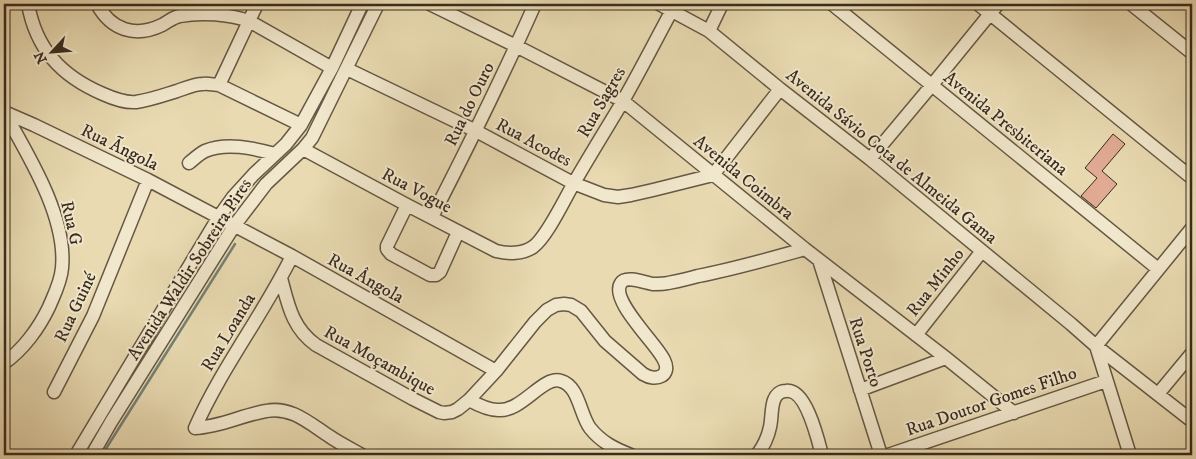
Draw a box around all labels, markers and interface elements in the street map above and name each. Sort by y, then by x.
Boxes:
north arrow [28,28,78,78]
text: N [30,48,52,66]
street label: Rua do Ouro [440,59,500,150]
street label: Rua Sagres [573,63,631,142]
street label: Avenida Sávio Cota de Almeida Gama [781,65,1002,249]
street label: Avenida Presbiteriana [939,67,1072,181]
street label: Rua Acodes [492,114,575,172]
street label: Rua Ãngola [77,119,163,176]
street label: Avenida Coimbra [689,131,798,225]
street label: Rua Vogue [378,163,455,218]
street label: Avenida Waldir Sobreira Pires [123,174,257,365]
street label: Rua G [55,199,87,248]
street label: Rua Minho [902,244,969,321]
street label: Rua Ângola [324,248,408,309]
street label: Rua Guiné [50,268,102,346]
street label: Rua Loanda [197,289,261,376]
street label: Rua Porto [843,315,887,390]
street label: Rua Moçambique [320,321,439,401]
street label: Rua Doutor Gomes Filho [903,362,1080,442]

